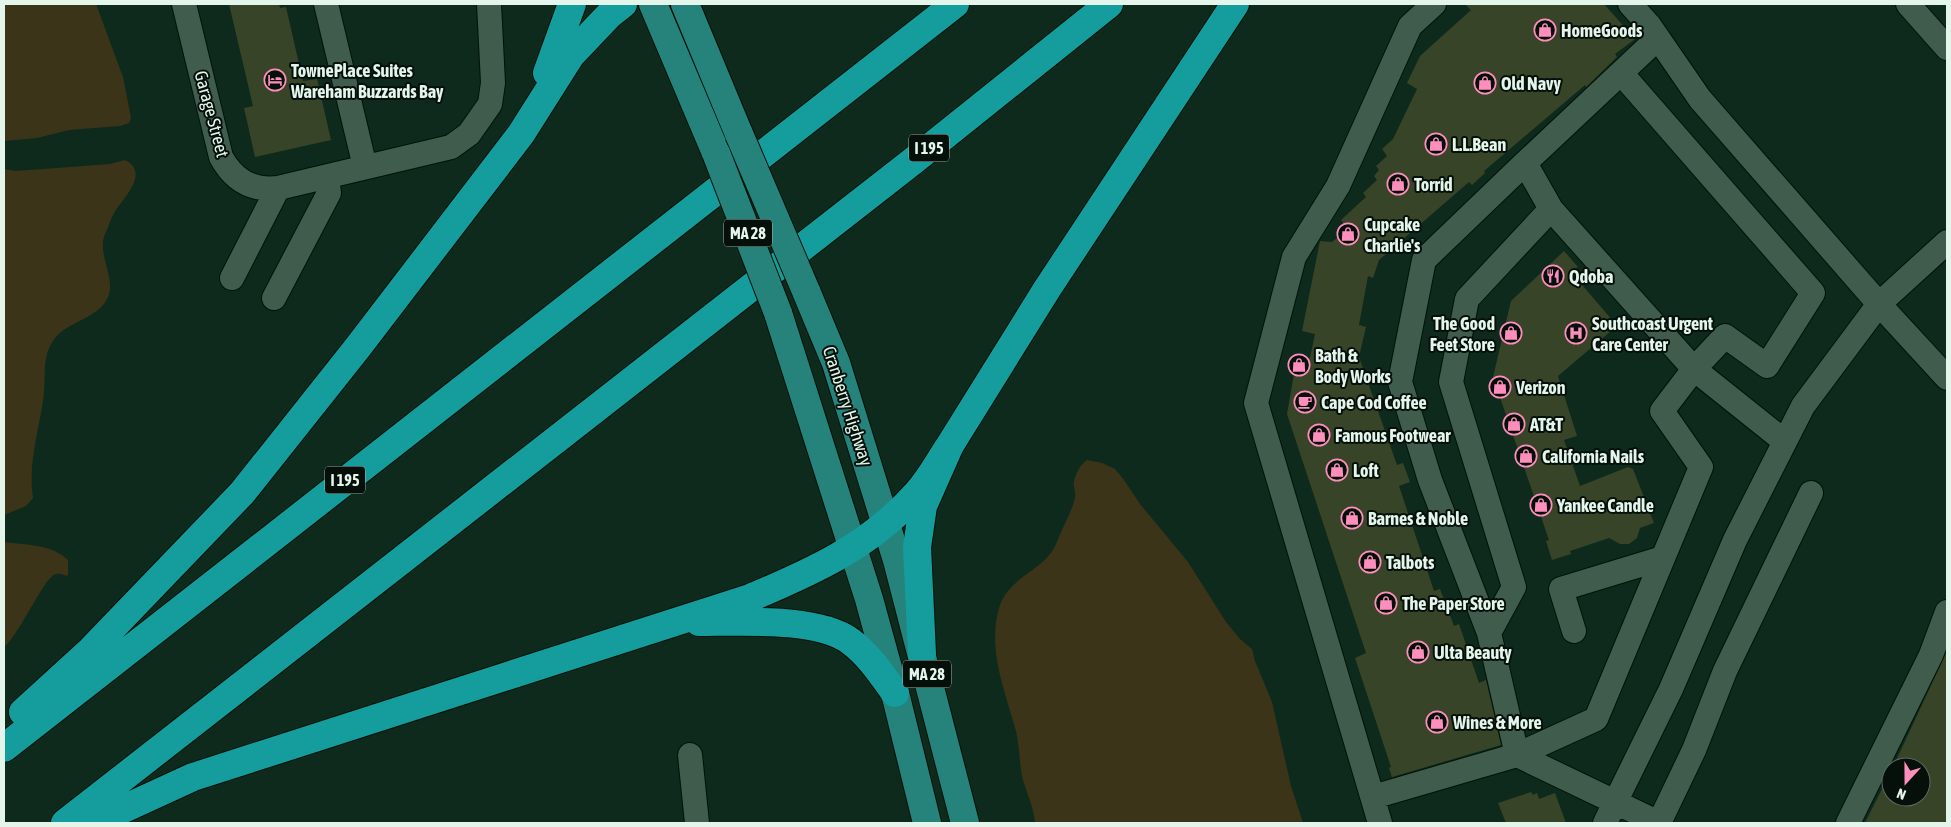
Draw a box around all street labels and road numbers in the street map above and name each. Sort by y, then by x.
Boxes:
street label: Garage Street [190,68,234,160]
road number: I 195 [909,134,949,162]
road number: MA 28 [724,220,772,247]
street label: Cranberry Highway [819,343,877,469]
road number: I 195 [325,466,365,494]
road number: MA 28 [903,661,951,688]

